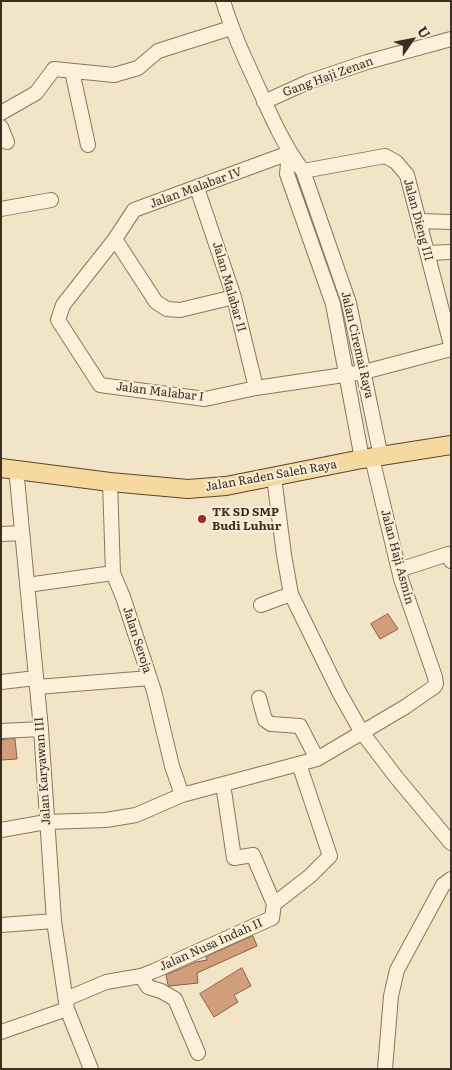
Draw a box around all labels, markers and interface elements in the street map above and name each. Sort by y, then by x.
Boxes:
north arrow [387,15,437,65]
text: U [413,22,436,42]
street label: Gang Haji Zenan [281,54,375,100]
street label: Jalan Malabar IV [148,165,244,211]
street label: Jalan Dieng III [400,177,436,263]
street label: Jalan Malabar II [209,240,249,334]
street label: Jalan Ciremai Raya [338,290,376,400]
street label: Jalan Malabar I [115,379,205,405]
street label: Jalan Raden Saleh Raya [204,457,338,495]
place label: TK SD SMP Budi Luhur [212,505,281,533]
street label: Jalan Haji Asmin [377,508,417,606]
marker: TK SD SMP Budi Luhur [196,513,208,525]
street label: Jalan Seroja [119,605,155,675]
street label: Jalan Karyawan III [32,716,54,826]
street label: Jalan Nusa Indah II [157,916,265,974]

